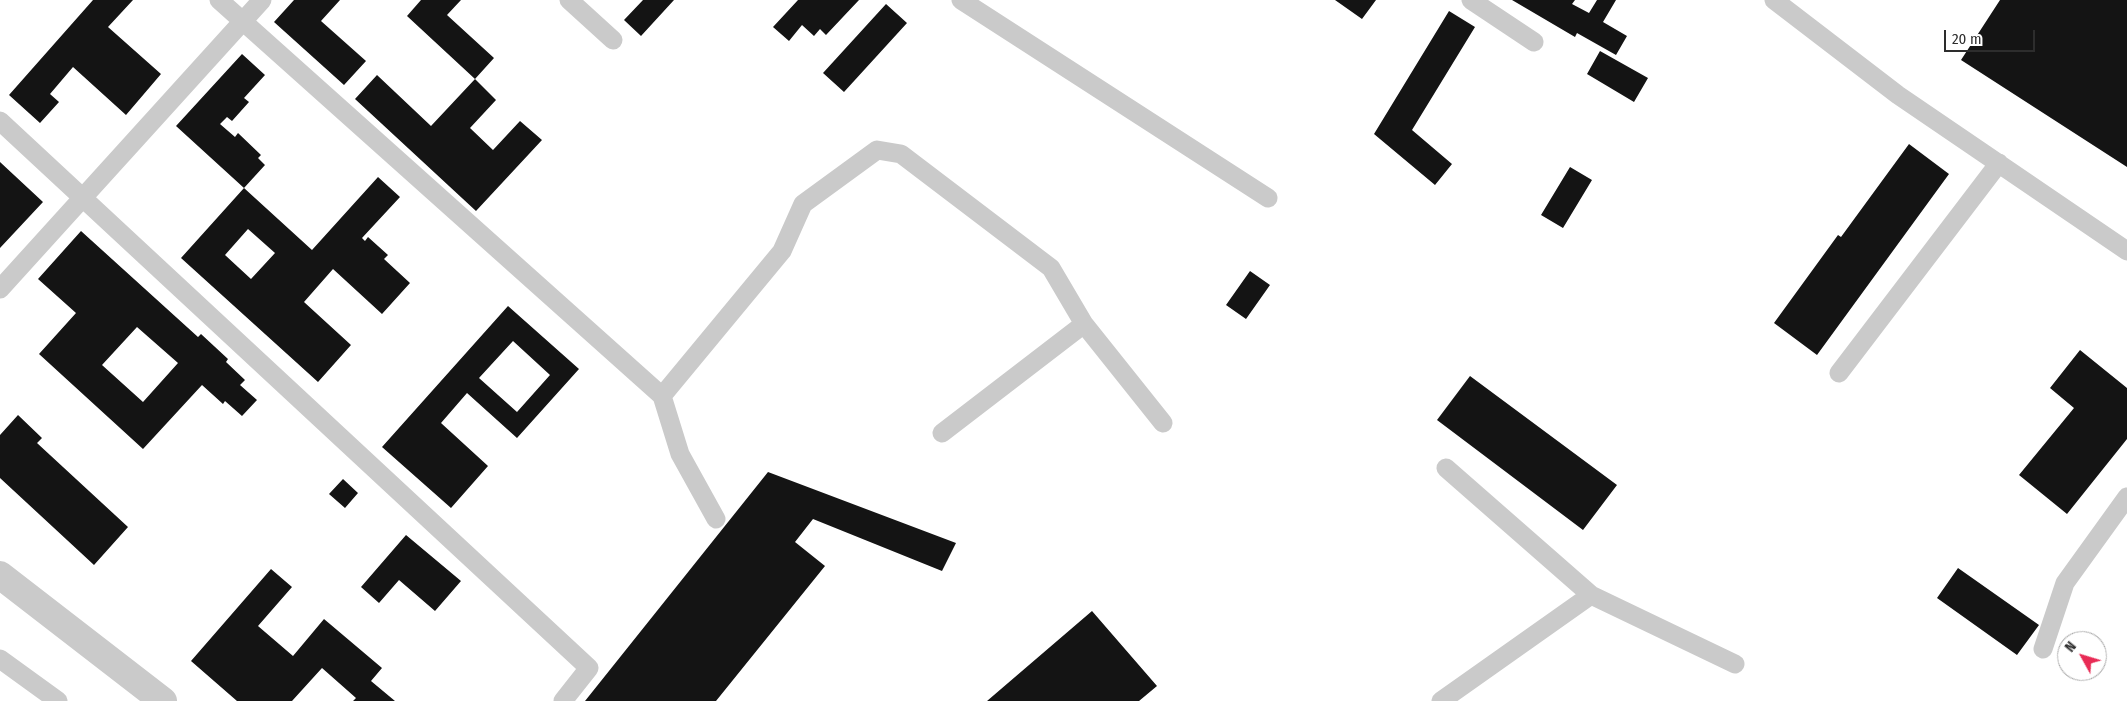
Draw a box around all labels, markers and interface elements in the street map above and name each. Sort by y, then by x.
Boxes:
scale bar [1947,20,2038,52]
text: 20 m [1952,30,1982,48]
north arrow [2057,631,2107,681]
text: N [2061,638,2080,655]

